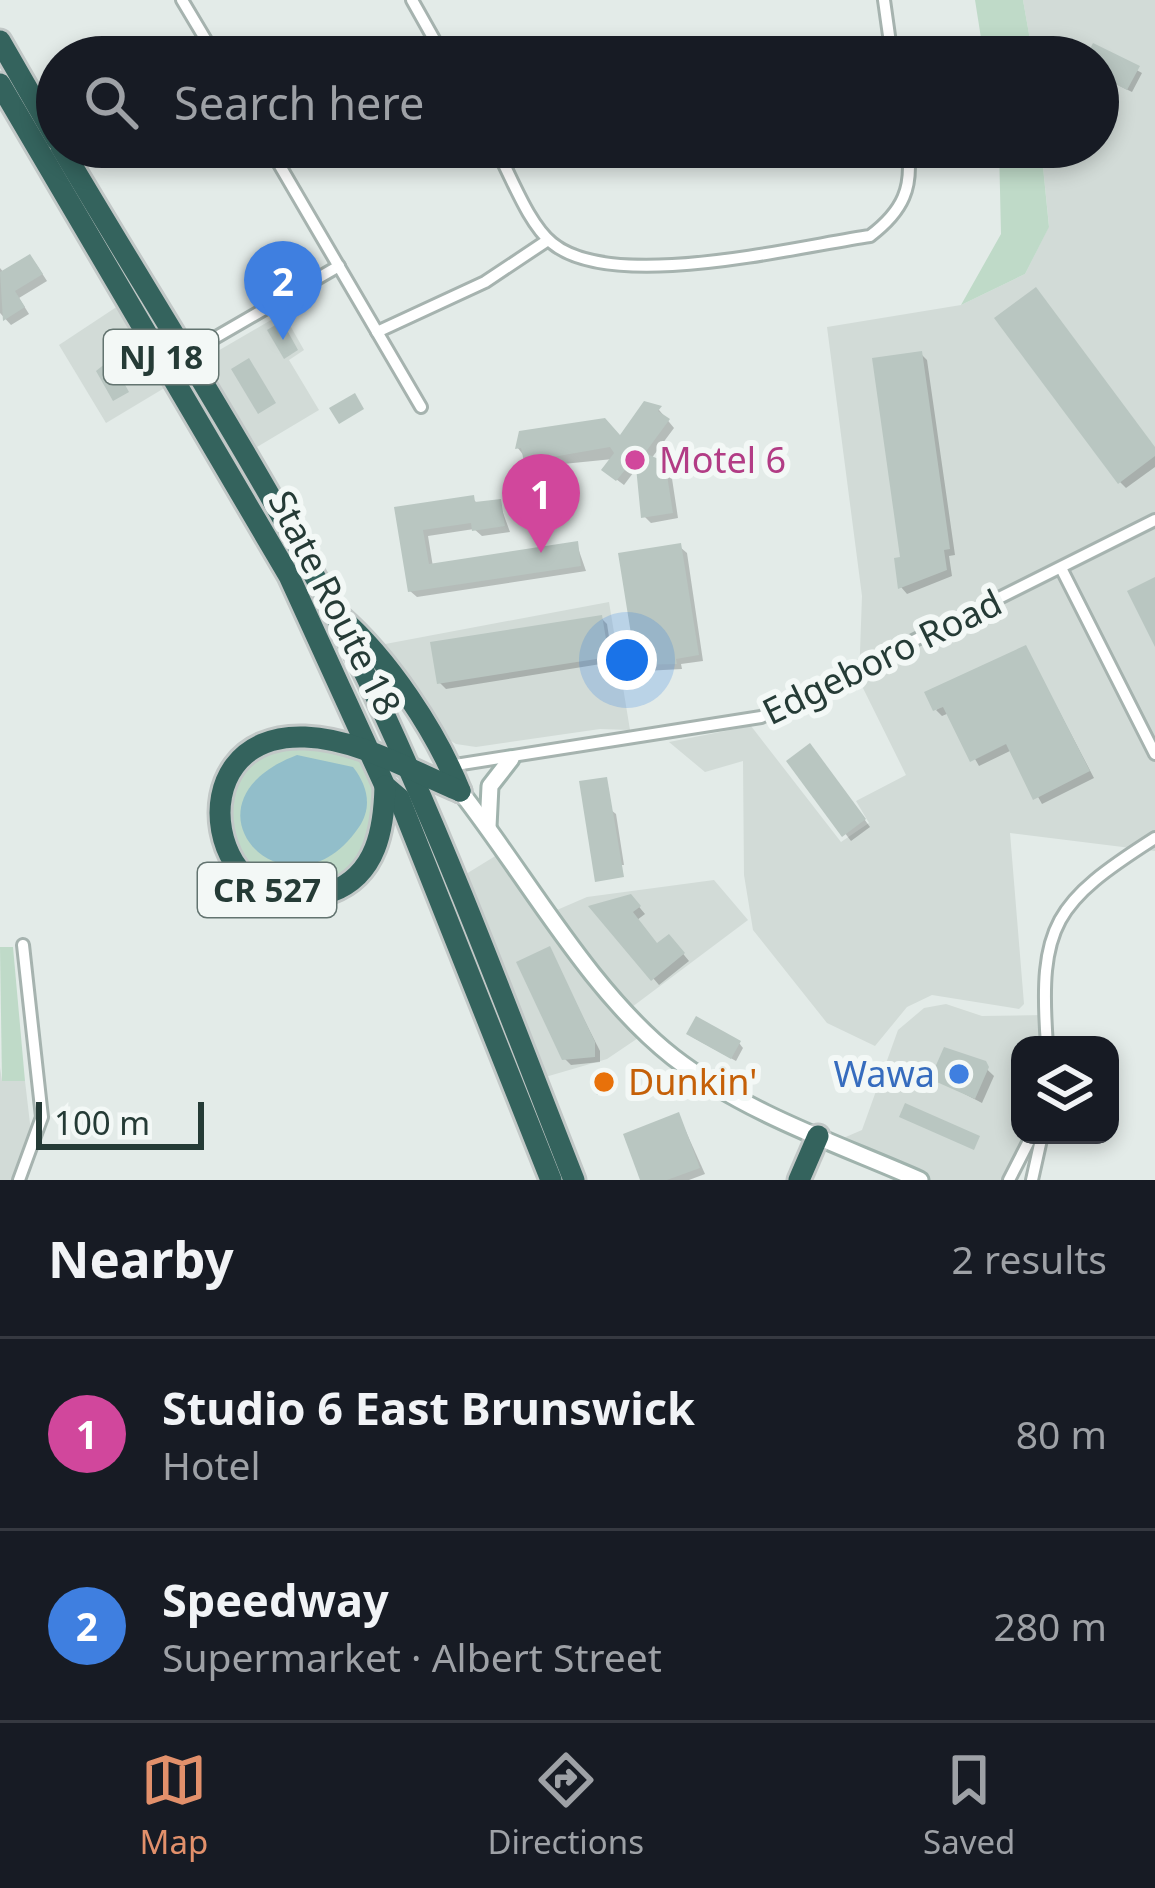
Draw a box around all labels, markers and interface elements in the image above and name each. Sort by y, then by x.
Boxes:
search box [36,36,1119,168]
icon: search [78,69,144,135]
text: Search here [174,72,424,133]
pin: 2 [244,241,322,340]
road number: NJ 18 [104,330,218,384]
place label: Motel 6 [659,435,786,484]
marker: Motel 6 [622,447,648,473]
pin: 1 [502,454,580,553]
street label: State Route 18 [258,482,413,723]
street label: Edgeboro Road [754,577,1010,736]
your location [597,630,657,690]
road number: CR 527 [198,863,336,917]
map controls [1011,1036,1119,1144]
button: layers [1011,1036,1119,1144]
place label: Wawa [834,1049,935,1098]
place label: Dunkin' [628,1057,757,1106]
marker: Wawa [946,1061,972,1087]
marker: Dunkin' [591,1069,617,1095]
scale bar [36,1096,204,1149]
text: 100 m [54,1100,150,1145]
text: Nearby [48,1223,234,1293]
text: 2 results [952,1232,1107,1285]
text: Studio 6 East Brunswick [162,1377,695,1438]
text: 1 [76,1407,98,1460]
text: 80 m [1016,1407,1107,1460]
text: Hotel [162,1438,261,1491]
text: Speedway [162,1569,389,1630]
text: 2 [76,1599,98,1652]
text: 280 m [993,1599,1107,1652]
text: Supermarket · Albert Street [162,1630,662,1683]
tab: Map [140,1747,208,1864]
tab: Directions [487,1747,644,1864]
tab: Saved [923,1747,1015,1864]

